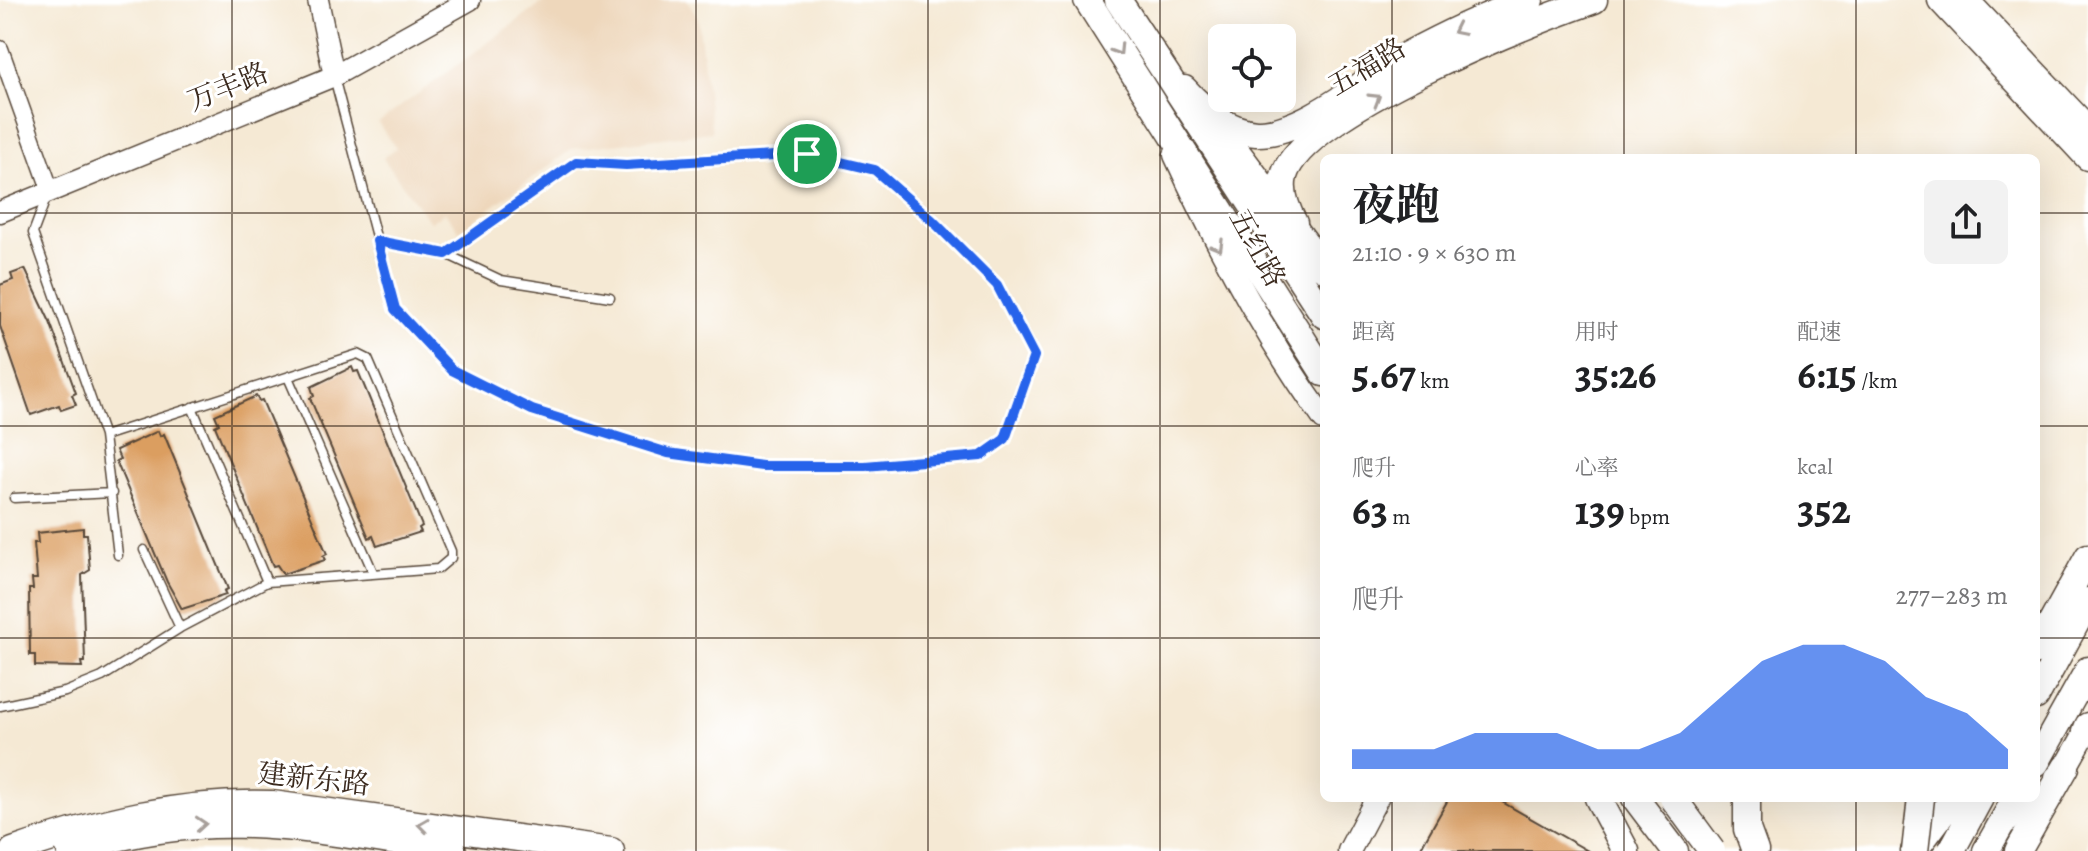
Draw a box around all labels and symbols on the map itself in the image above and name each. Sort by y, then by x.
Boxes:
one-way arrow [1452,20,1467,36]
street label: 五福路 [1321,29,1413,105]
one-way arrow [1108,41,1124,56]
street label: 万丰路 [182,54,274,120]
one-way arrow [1366,93,1381,109]
pin [773,120,841,188]
street label: 五红路 [1220,202,1294,294]
one-way arrow [1208,237,1224,252]
street label: 建新东路 [256,754,372,804]
one-way arrow [195,816,208,833]
one-way arrow [416,817,430,834]

